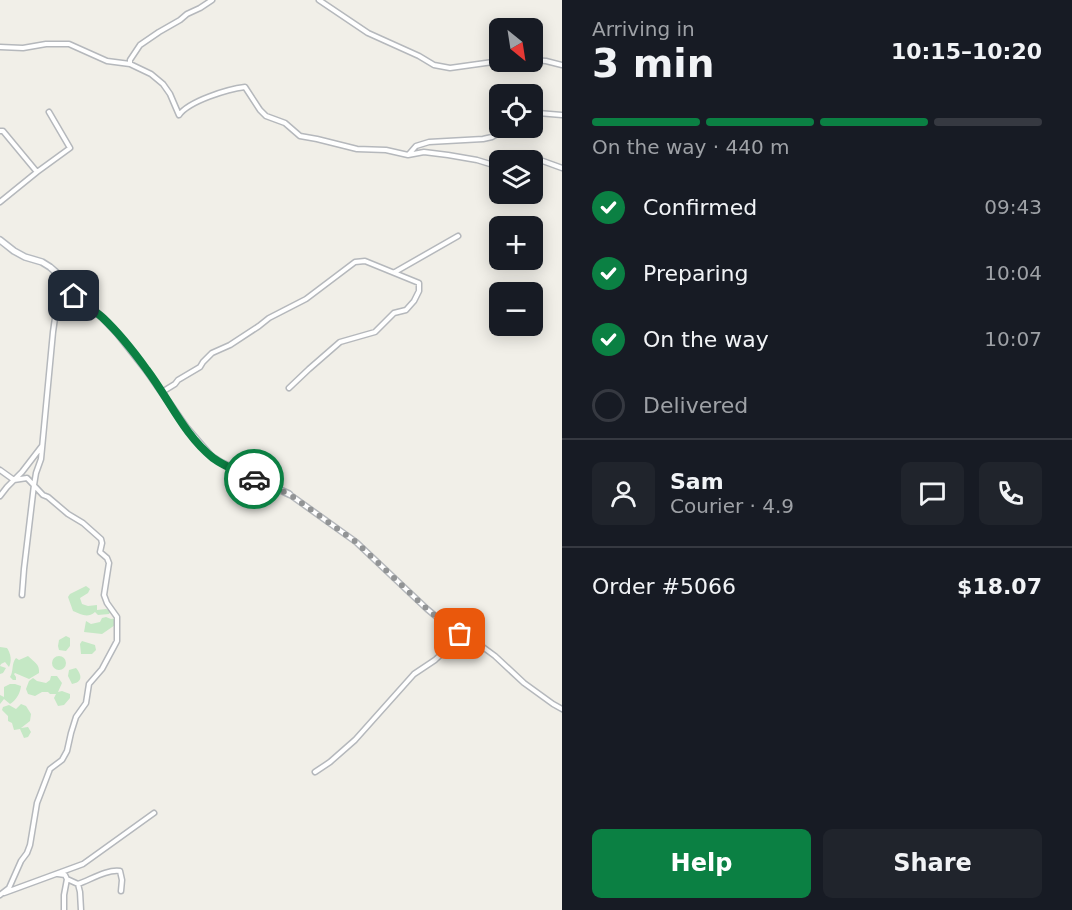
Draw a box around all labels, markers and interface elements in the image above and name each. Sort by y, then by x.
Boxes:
text: Arriving in [592,17,695,41]
north arrow [489,18,543,72]
map controls [489,18,543,336]
text: 10:15–10:20 [891,39,1042,64]
text: 3 min [592,41,714,86]
button: locate [489,84,543,138]
text: On the way · 440 m [592,135,790,159]
button: layers [489,150,543,204]
icon: check [592,191,625,224]
text: Confirmed [643,195,757,220]
text: 09:43 [984,195,1042,219]
button: + [489,216,543,270]
icon: check [592,257,625,290]
text: Preparing [643,261,749,286]
text: 10:04 [984,261,1042,285]
pin [48,270,99,321]
icon: home [57,279,90,312]
button: − [489,282,543,336]
icon: check [592,323,625,356]
text: On the way [643,327,769,352]
text: 10:07 [984,327,1042,351]
text: Delivered [643,393,748,418]
courier [224,449,284,509]
button: person [592,462,655,525]
button: chat [901,462,964,525]
button: phone [979,462,1042,525]
icon: car [238,463,271,496]
text: Sam [670,469,724,494]
text: Courier · 4.9 [670,494,794,518]
text: Order #5066 [592,574,736,599]
text: $18.07 [957,574,1042,599]
pin [434,608,485,659]
icon: bag [443,617,476,650]
button: Help [592,829,811,898]
button: Share [823,829,1042,898]

